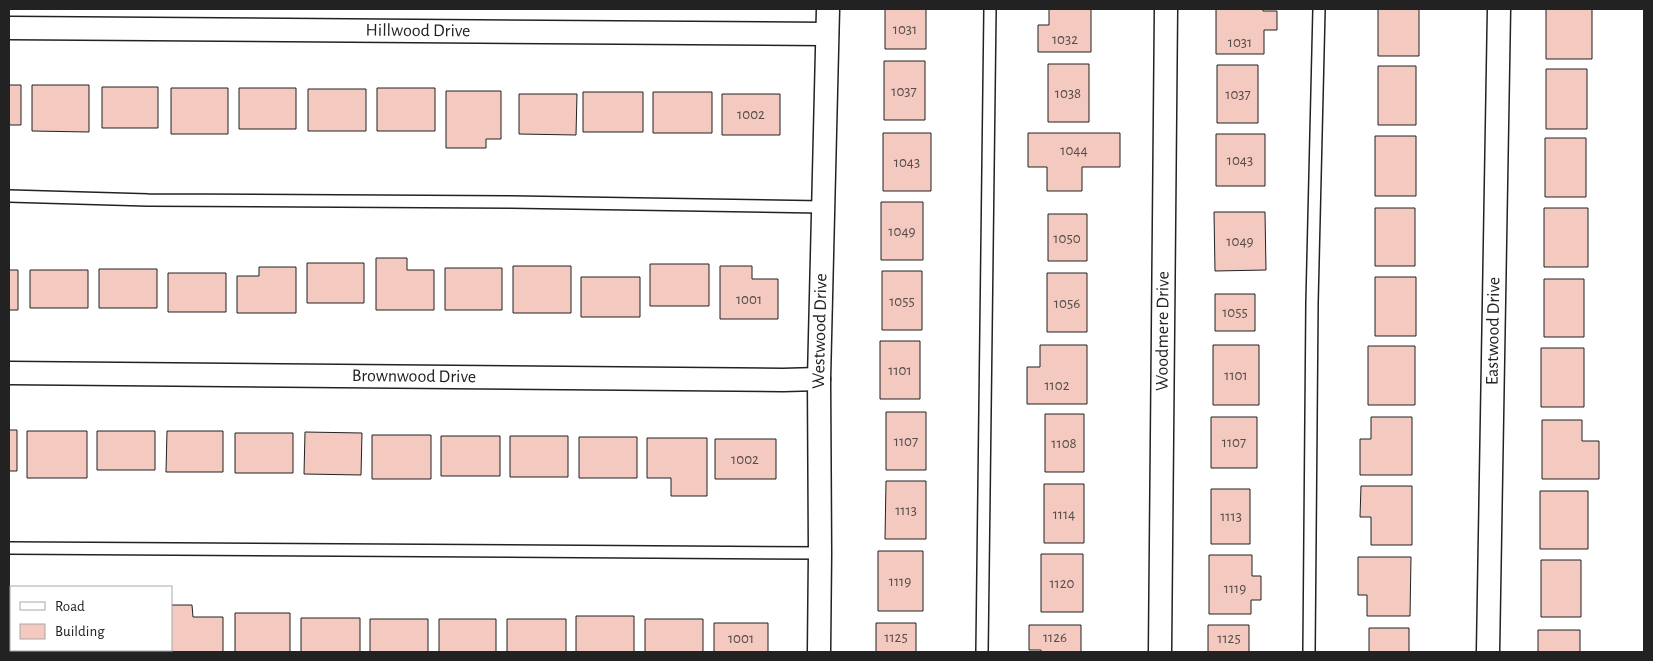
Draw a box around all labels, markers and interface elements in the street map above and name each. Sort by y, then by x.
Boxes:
street label: Hillwood Drive [365,22,471,40]
house number: 1031 [893,22,917,37]
house number: 1032 [1052,32,1078,47]
house number: 1031 [1228,35,1252,50]
house number: 1037 [891,84,917,99]
house number: 1038 [1055,86,1081,101]
house number: 1037 [1225,87,1251,102]
house number: 1002 [737,107,765,122]
house number: 1044 [1060,143,1088,158]
house number: 1043 [1227,153,1253,168]
house number: 1043 [894,155,920,170]
house number: 1049 [888,224,916,239]
house number: 1050 [1053,231,1081,246]
house number: 1049 [1226,234,1254,249]
street label: Woodmere Drive [1153,271,1173,391]
street label: Westwood Drive [810,273,831,389]
street label: Eastwood Drive [1484,277,1503,385]
house number: 1001 [736,292,762,307]
house number: 1055 [889,294,915,309]
house number: 1056 [1054,296,1080,311]
house number: 1055 [1222,305,1248,320]
house number: 1101 [888,363,912,378]
street label: Brownwood Drive [352,367,476,386]
house number: 1101 [1224,368,1248,383]
house number: 1102 [1044,378,1070,393]
house number: 1107 [894,434,918,449]
house number: 1107 [1222,435,1246,450]
house number: 1108 [1051,436,1077,451]
house number: 1002 [731,452,759,467]
house number: 1113 [895,503,917,518]
house number: 1114 [1053,507,1075,522]
house number: 1113 [1220,509,1242,524]
house number: 1119 [889,574,911,589]
house number: 1120 [1049,576,1075,591]
house number: 1119 [1224,581,1246,596]
legend [10,586,172,651]
text: Road [55,599,85,614]
text: Building [55,624,105,639]
house number: 1125 [884,630,908,645]
house number: 1126 [1043,630,1067,645]
house number: 1001 [728,631,754,646]
house number: 1125 [1217,631,1241,646]

